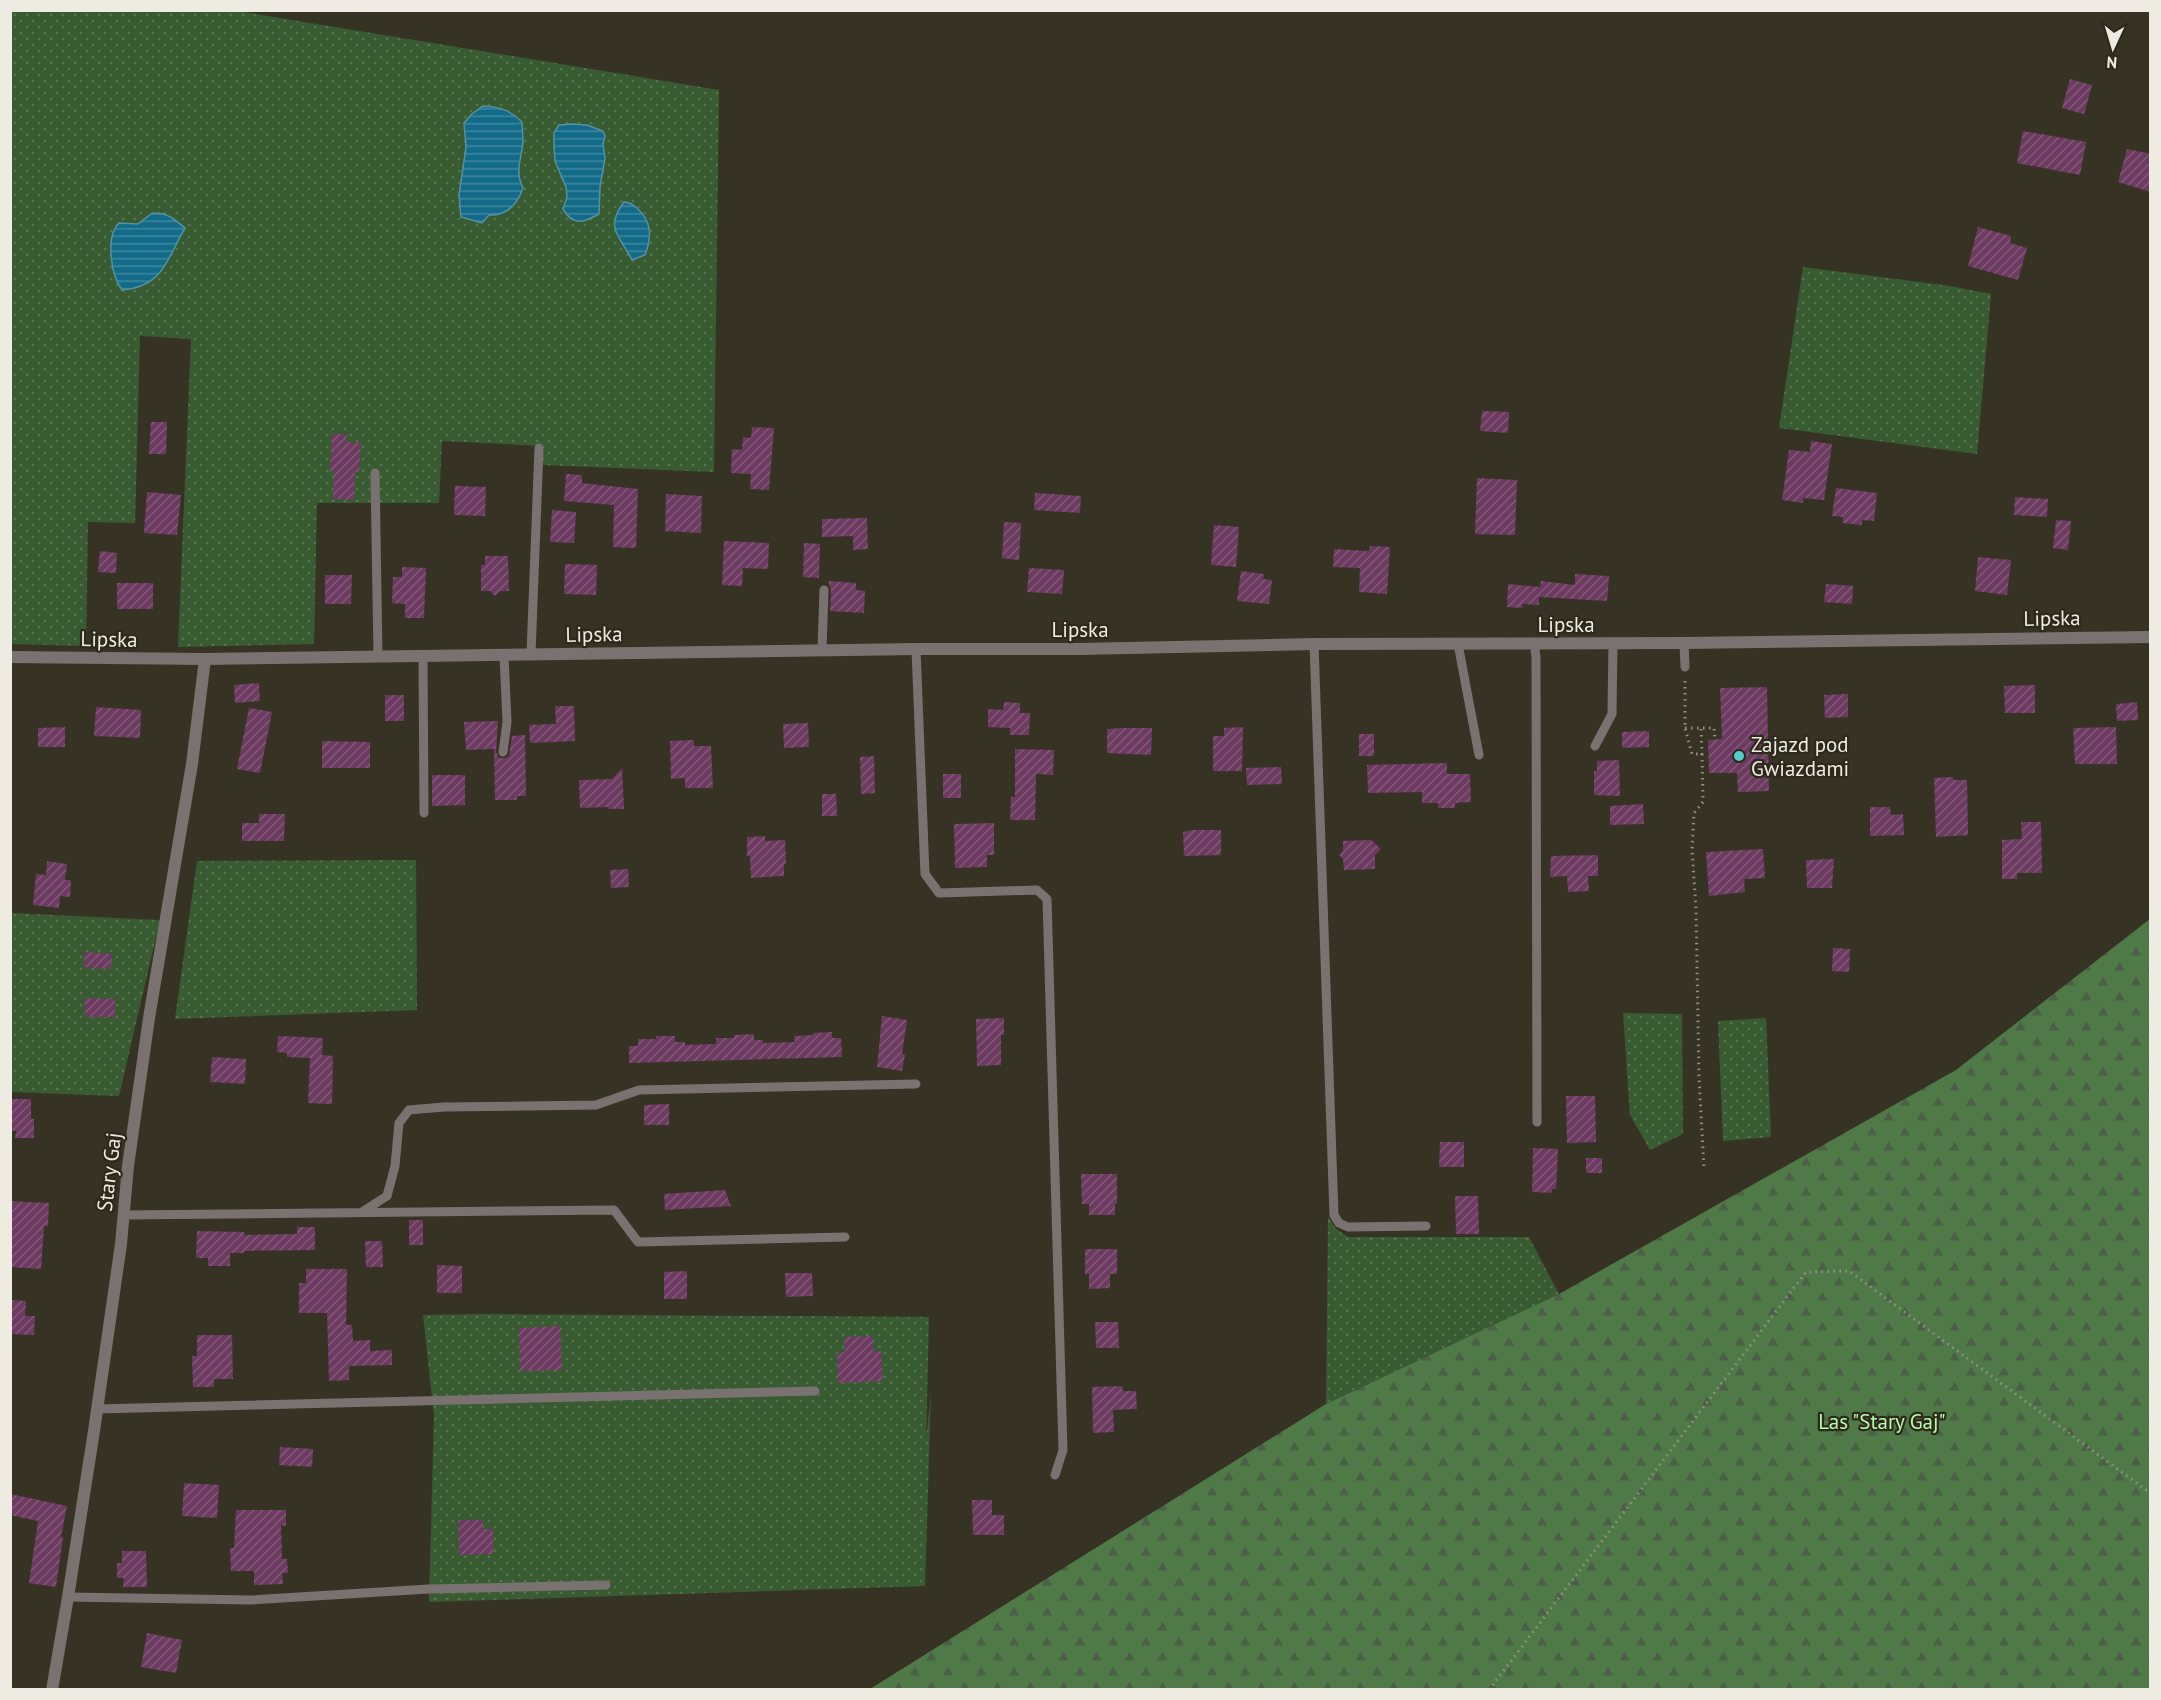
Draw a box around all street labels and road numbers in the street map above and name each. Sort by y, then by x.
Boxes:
street label: Lipska [2023,604,2081,632]
street label: Lipska [1537,611,1595,638]
street label: Lipska [1051,616,1109,643]
street label: Lipska [565,620,623,648]
street label: Lipska [80,625,138,653]
street label: Stary Gaj [91,1131,127,1213]

